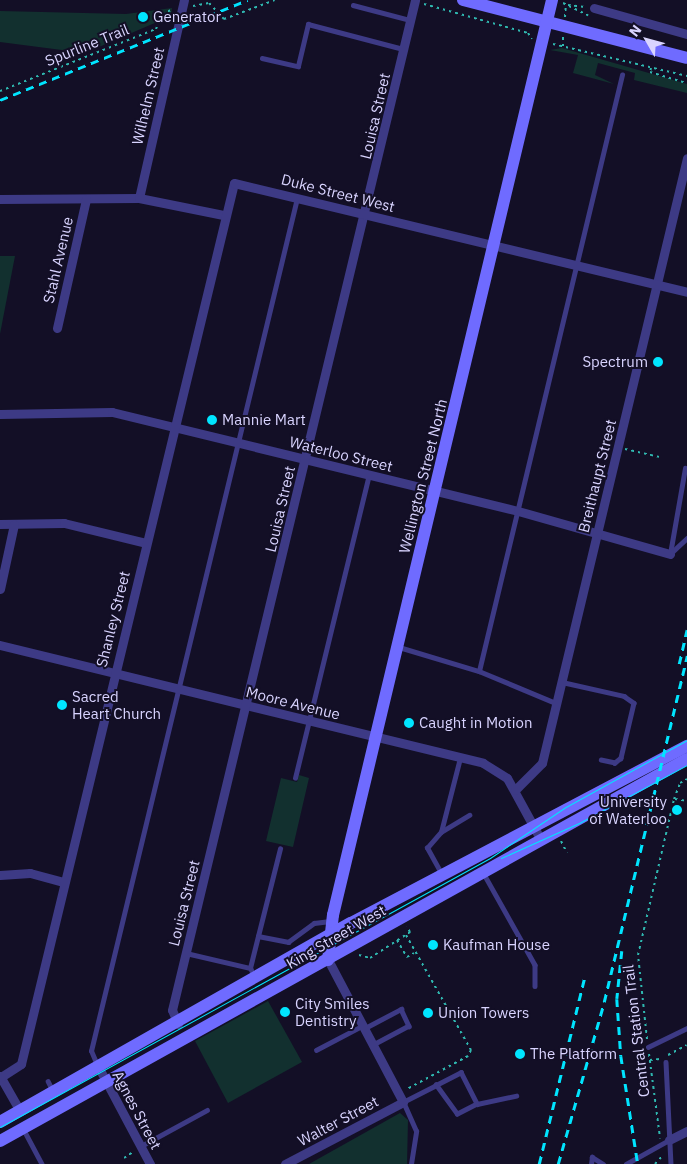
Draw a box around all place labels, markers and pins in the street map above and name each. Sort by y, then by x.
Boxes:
place label: Generator [153,8,221,26]
marker: Generator [137,11,149,23]
place label: Spectrum [582,353,648,371]
marker: Spectrum [652,356,664,368]
place label: Mannie Mart [222,411,306,429]
marker: Mannie Mart [206,414,218,426]
place label: Sacred Heart Church [72,687,161,722]
marker: Sacred Heart Church [56,699,68,711]
place label: Caught in Motion [419,714,532,732]
marker: Caught in Motion [403,717,415,729]
place label: University of Waterloo [589,792,667,827]
marker: University of Waterloo [671,804,683,816]
place label: Kaufman House [443,936,550,954]
marker: Kaufman House [427,939,439,951]
place label: City Smiles Dentistry [295,994,370,1029]
place label: Union Towers [438,1004,529,1022]
marker: City Smiles Dentistry [279,1006,291,1018]
marker: Union Towers [422,1007,434,1019]
place label: The Platform [530,1045,617,1063]
marker: The Platform [514,1048,526,1060]

